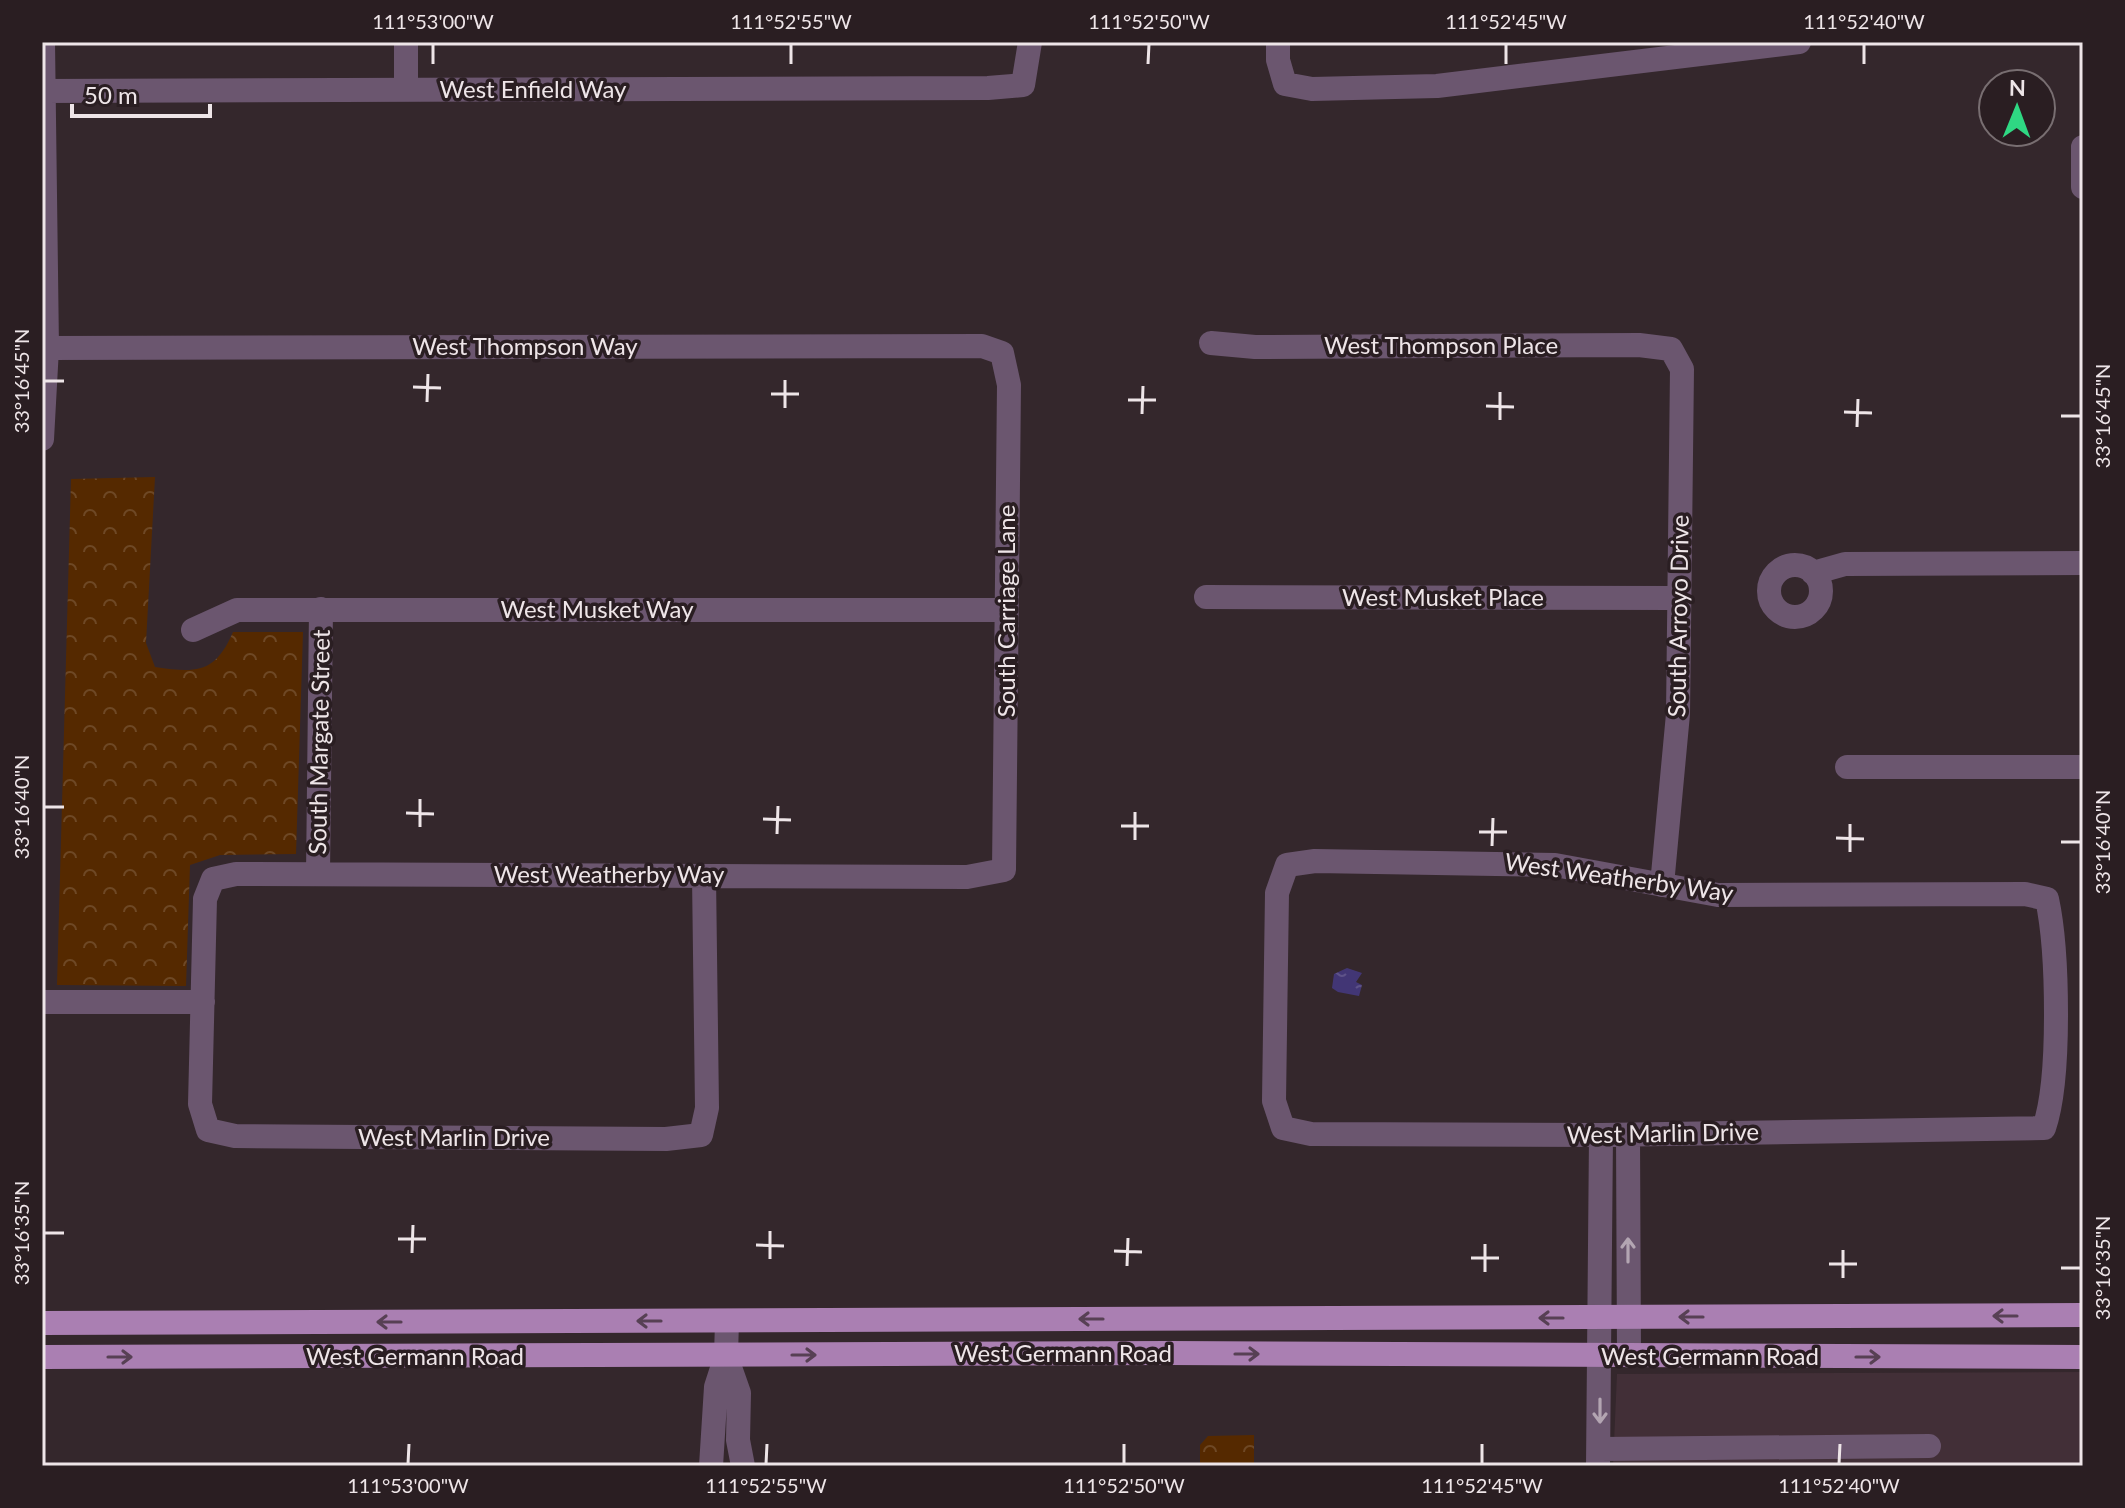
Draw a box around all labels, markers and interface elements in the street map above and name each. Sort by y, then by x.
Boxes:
text: 111°53'00"W [372,9,494,33]
text: 111°52'55"W [730,9,852,33]
text: 111°52'50"W [1088,9,1210,33]
text: 111°52'45"W [1445,9,1567,33]
text: 111°52'40"W [1803,9,1925,33]
scale bar [72,68,210,118]
north arrow [1977,68,2057,148]
street label: West Enfield Way [440,74,627,103]
text: N [2009,74,2026,101]
text: 50 m [84,80,138,109]
text: 33°16'45"N [9,329,33,433]
street label: West Thompson Place [1324,330,1558,359]
street label: West Thompson Way [412,331,638,360]
text: 33°16'45"N [2090,364,2114,468]
street label: South Carriage Lane [991,505,1020,717]
street label: South Arroyo Drive [1661,514,1694,718]
street label: West Musket Place [1342,582,1544,611]
street label: West Musket Way [500,594,694,623]
street label: South Margate Street [302,629,335,855]
text: 33°16'40"N [9,755,33,859]
text: 33°16'40"N [2090,790,2114,894]
street label: West Weatherby Way [1503,846,1736,907]
street label: West Weatherby Way [494,859,725,888]
street label: West Marlin Drive [1567,1116,1759,1149]
street label: West Marlin Drive [358,1122,550,1151]
text: 33°16'35"N [9,1181,33,1285]
text: 33°16'35"N [2090,1216,2114,1320]
one-way arrow [1620,1237,1636,1264]
one-way arrow [1992,1308,2019,1324]
one-way arrow [1678,1309,1705,1325]
one-way arrow [1538,1310,1565,1325]
one-way arrow [1078,1311,1105,1327]
one-way arrow [636,1313,663,1329]
one-way arrow [376,1314,403,1330]
street label: West Germann Road [954,1338,1172,1367]
street label: West Germann Road [306,1341,524,1370]
street label: West Germann Road [1601,1341,1819,1370]
one-way arrow [1233,1346,1260,1362]
one-way arrow [790,1347,817,1363]
one-way arrow [106,1349,133,1365]
one-way arrow [1854,1349,1881,1365]
one-way arrow [1592,1397,1607,1424]
text: 111°53'00"W [347,1473,469,1497]
text: 111°52'55"W [705,1473,827,1497]
text: 111°52'50"W [1063,1473,1185,1497]
text: 111°52'45"W [1421,1473,1543,1497]
text: 111°52'40"W [1778,1473,1900,1497]

